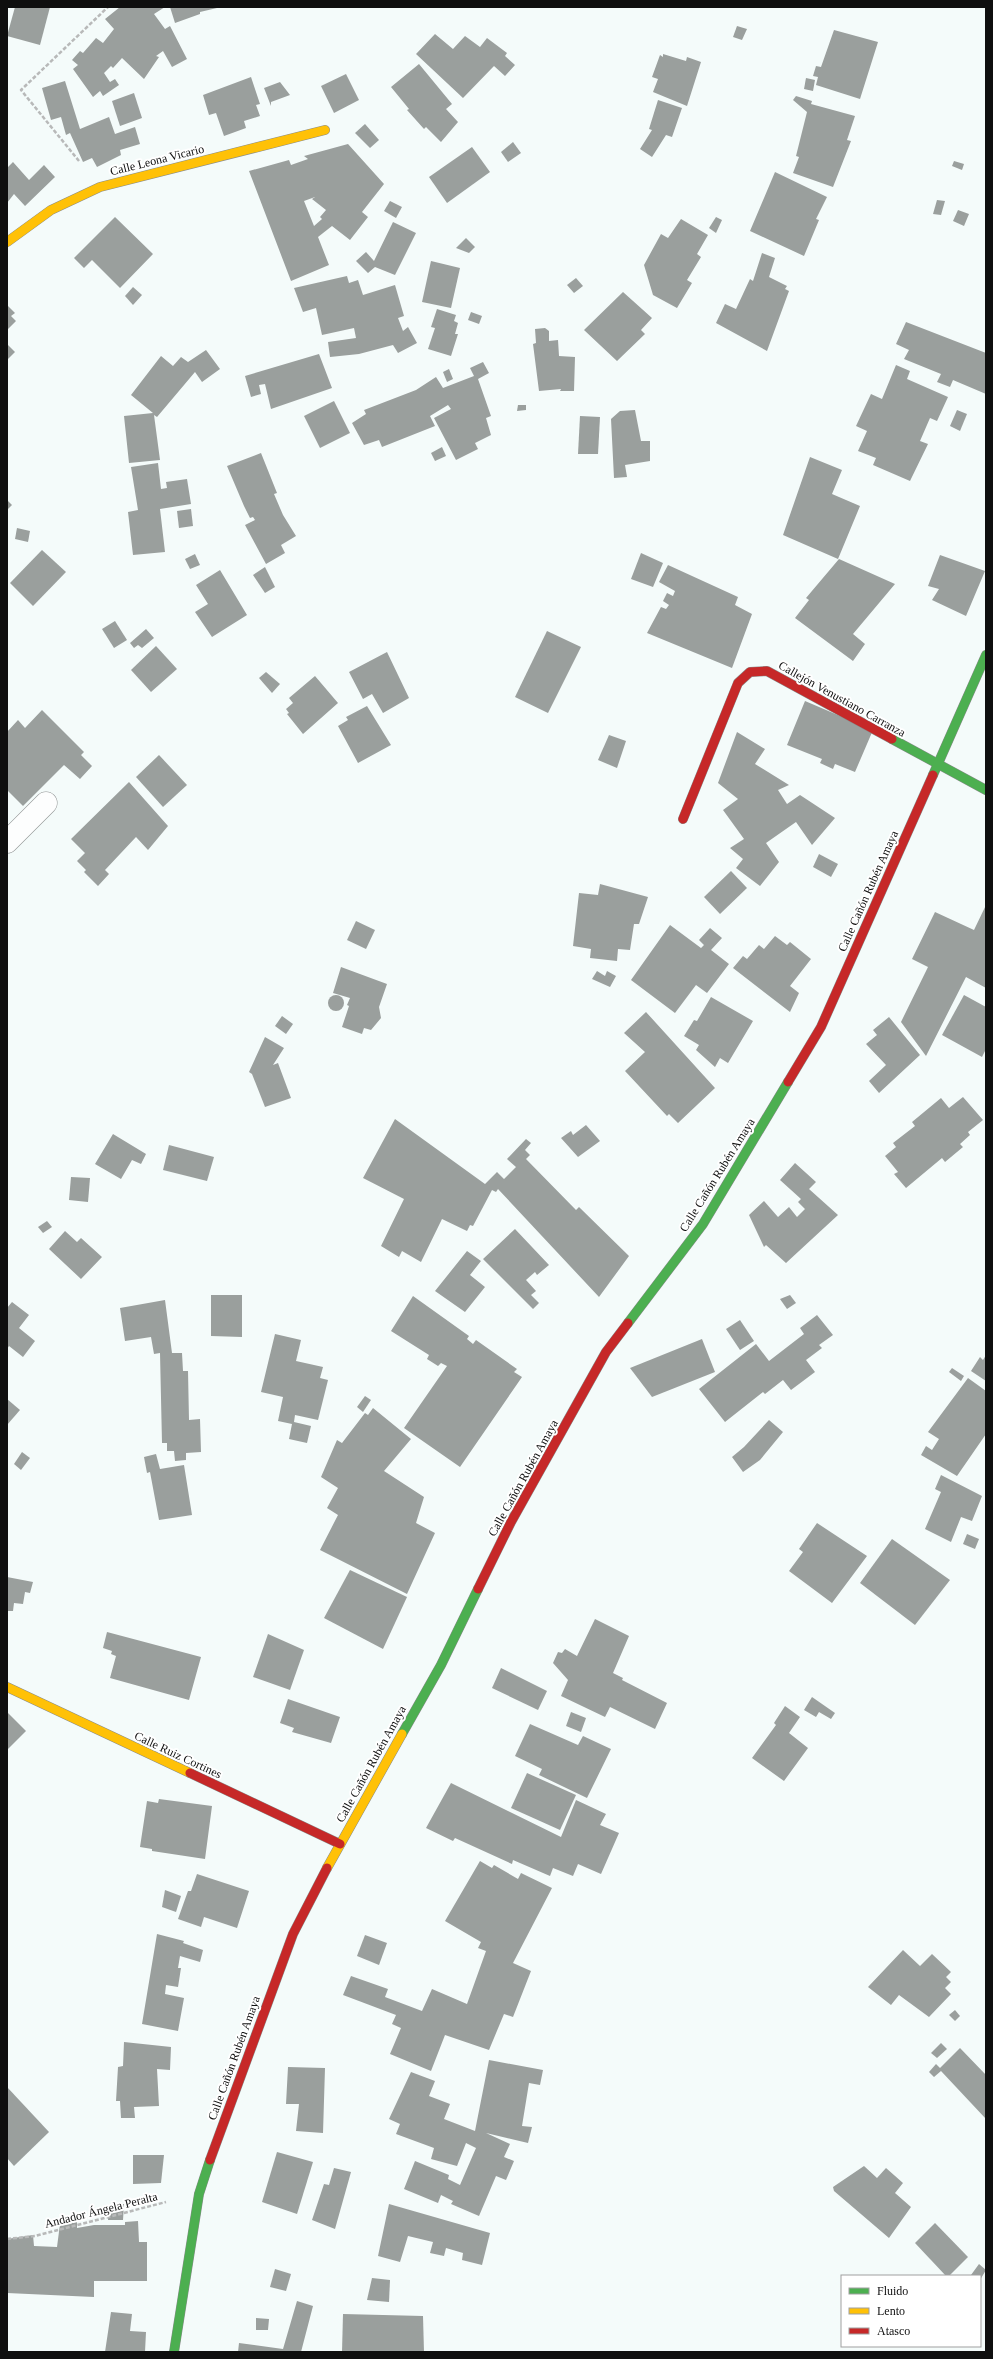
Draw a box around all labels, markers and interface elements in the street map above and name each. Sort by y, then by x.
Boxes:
street label: Calle Leona Vicario [109,142,205,178]
street label: Callejón Venustiano Carranza [776,658,909,740]
street label: Calle Cañón Rubén Amaya [835,828,901,954]
street label: Calle Cañón Rubén Amaya [676,1115,758,1234]
street label: Calle Cañón Rubén Amaya [485,1417,561,1539]
street label: Calle Cañón Rubén Amaya [333,1703,409,1825]
street label: Calle Ruiz Cortines [132,1729,224,1781]
street label: Calle Cañón Rubén Amaya [205,1993,263,2122]
street label: Andador Ángela Peralta [43,2189,160,2231]
legend [841,2275,981,2347]
text: Fluido [877,2284,908,2298]
text: Lento [877,2304,905,2318]
text: Atasco [877,2324,910,2338]

